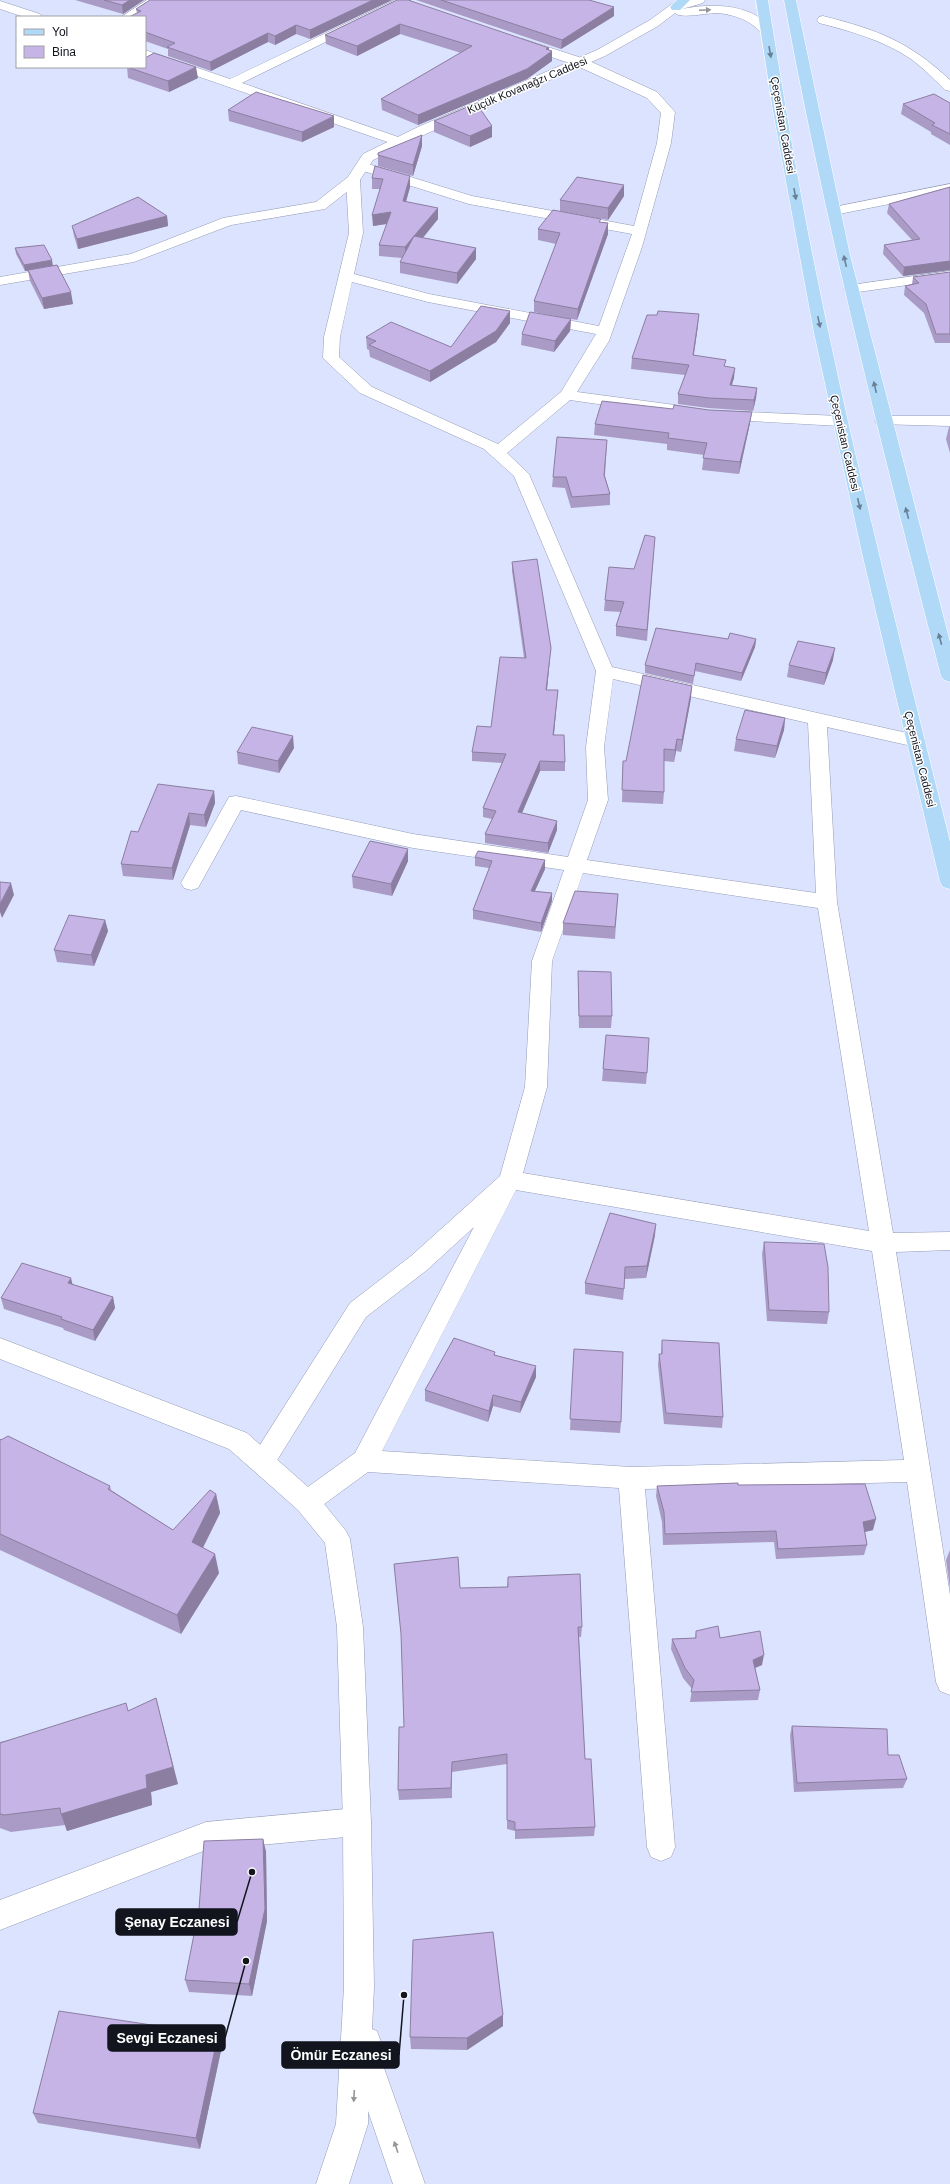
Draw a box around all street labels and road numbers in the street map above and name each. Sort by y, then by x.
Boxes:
street label: Küçük Kovanağzı Caddesi [465,54,589,116]
street label: Çeçenistan Caddesi [769,75,797,175]
street label: Çeçenistan Caddesi [828,394,862,492]
street label: Çeçenistan Caddesi [902,710,938,808]

